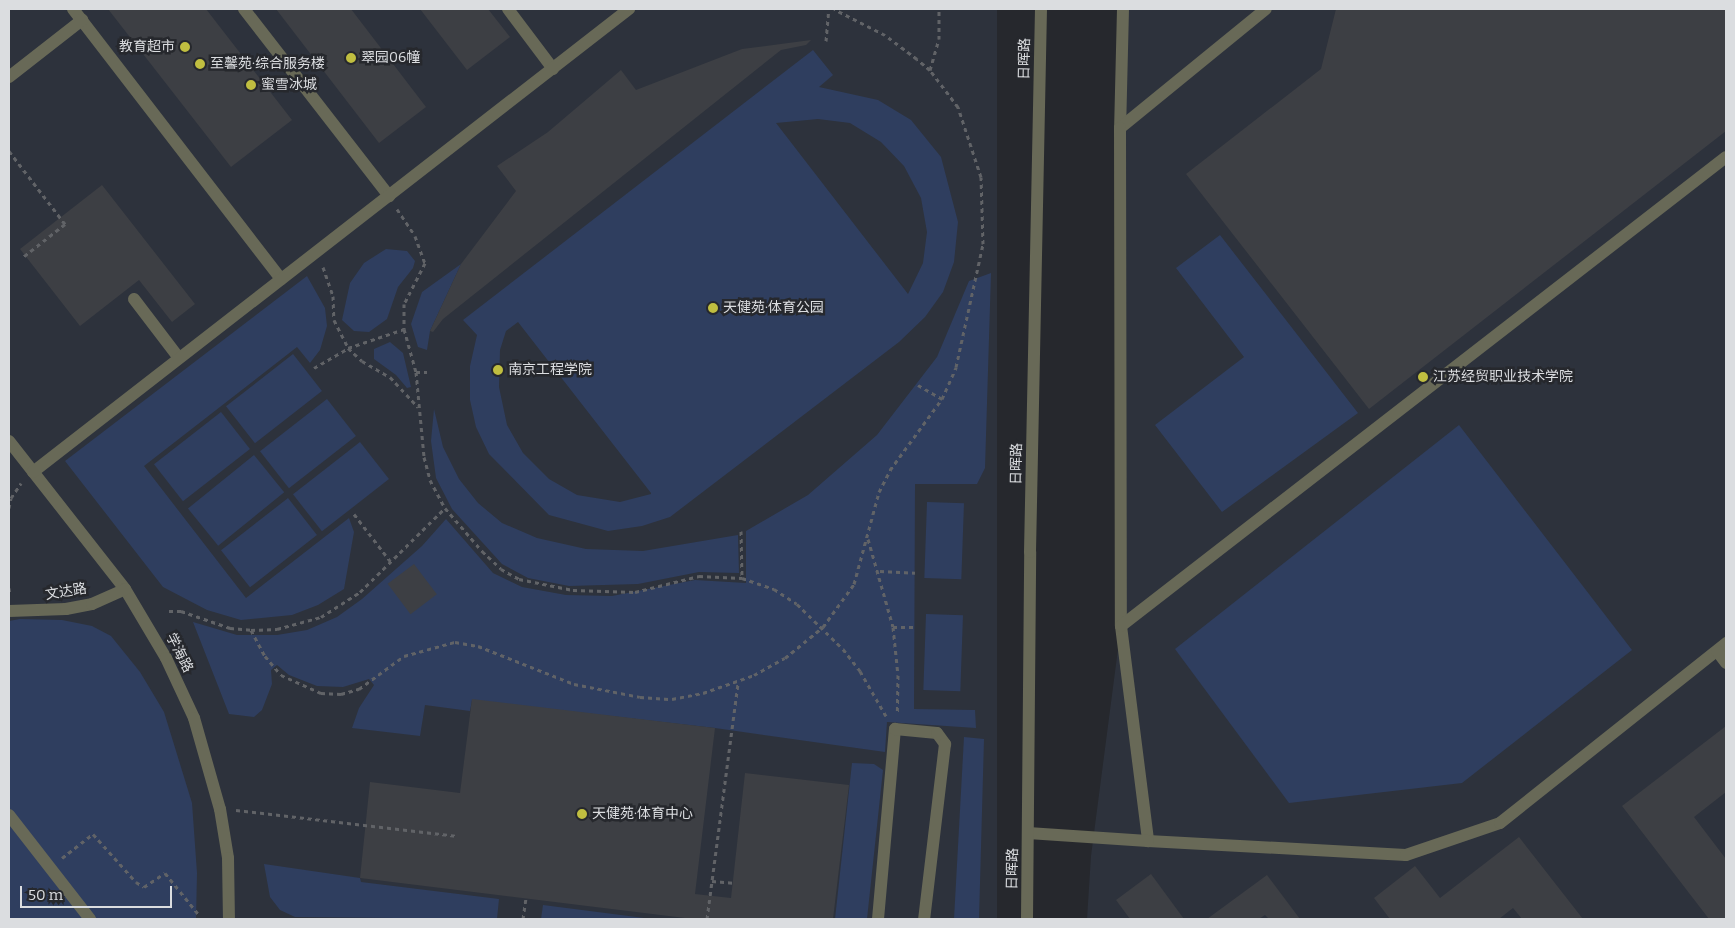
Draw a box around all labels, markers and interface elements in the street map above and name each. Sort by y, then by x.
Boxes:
street label: 日晖路 [1016,38,1034,80]
place label: 教育超市 [119,39,175,55]
marker: 教育超市 [179,41,191,53]
place label: 翠园06幢 [361,50,420,66]
marker: 翠园06幢 [345,52,357,64]
place label: 至馨苑·综合服务楼 [210,56,325,72]
marker: 至馨苑·综合服务楼 [194,58,206,70]
place label: 蜜雪冰城 [261,77,317,93]
marker: 蜜雪冰城 [245,79,257,91]
place label: 天健苑·体育公园 [723,300,824,316]
marker: 天健苑·体育公园 [707,302,719,314]
place label: 南京工程学院 [508,362,592,378]
marker: 南京工程学院 [492,364,504,376]
place label: 江苏经贸职业技术学院 [1433,369,1573,385]
marker: 江苏经贸职业技术学院 [1417,371,1429,383]
street label: 日晖路 [1008,443,1026,485]
street label: 文达路 [44,580,88,604]
street label: 学海路 [162,630,196,676]
place label: 天健苑·体育中心 [592,806,693,822]
marker: 天健苑·体育中心 [576,808,588,820]
street label: 日晖路 [1004,848,1022,890]
scale bar [22,876,175,908]
text: 50 m [28,886,63,904]

